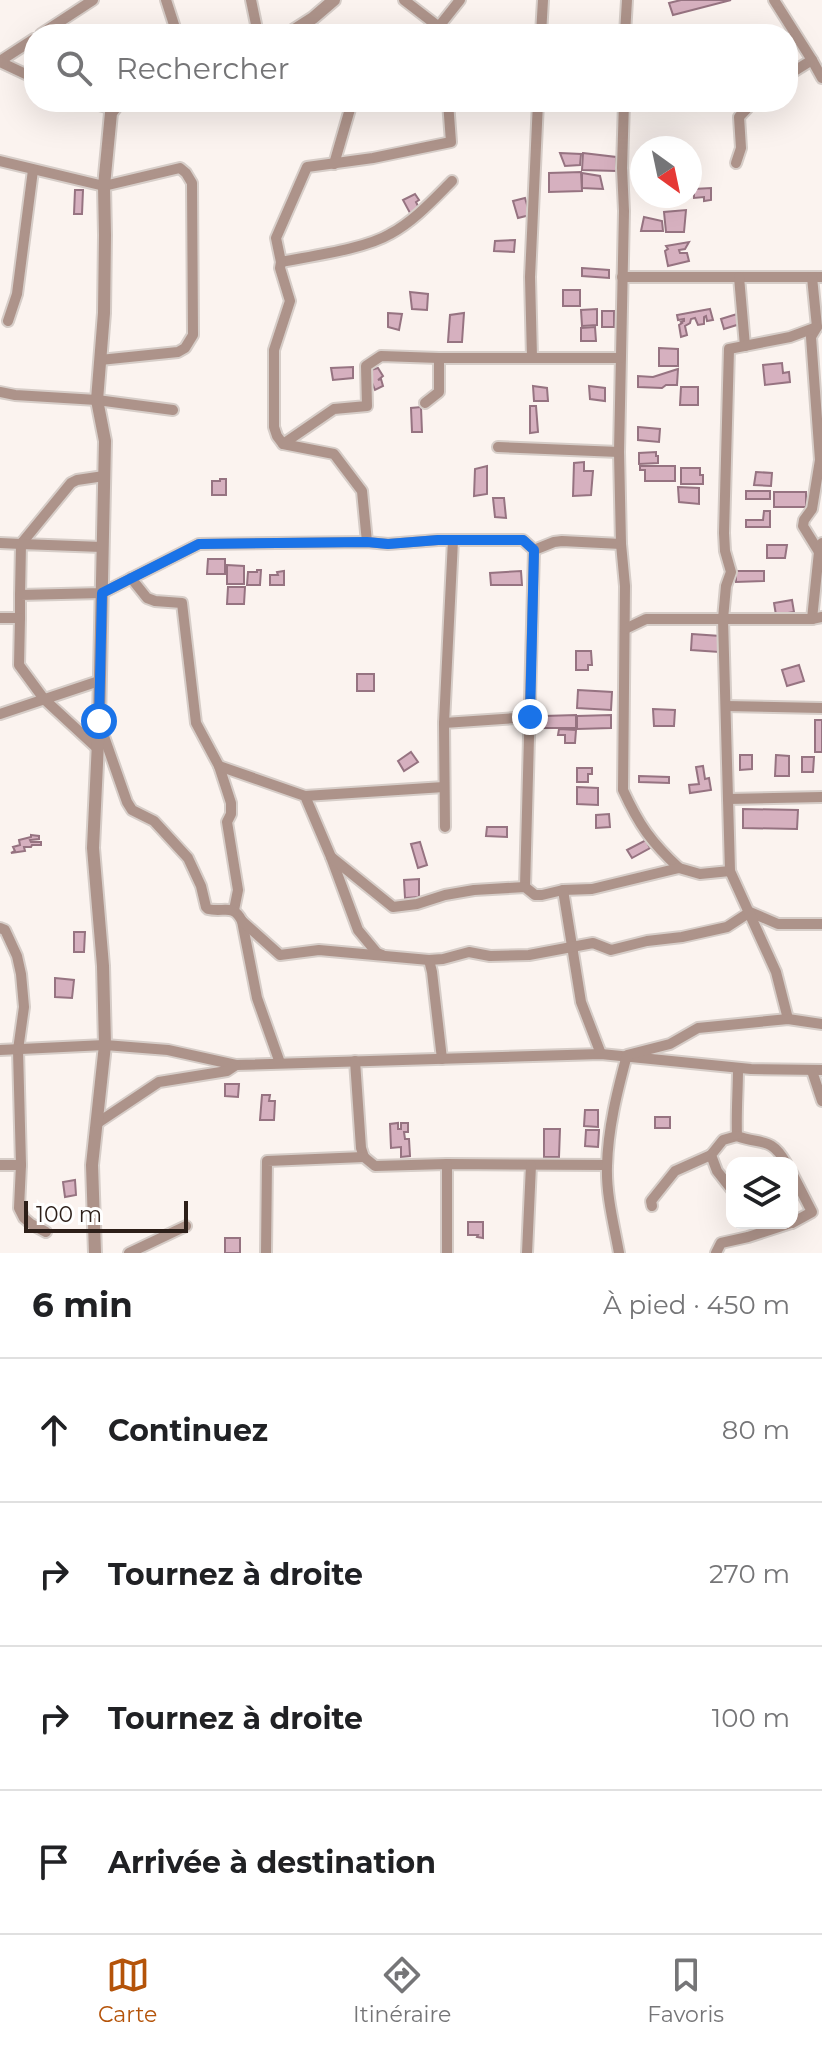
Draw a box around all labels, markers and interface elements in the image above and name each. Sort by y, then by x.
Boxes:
search box [24,24,798,112]
icon: search [52,46,96,90]
text: Rechercher [116,50,290,87]
north arrow [630,136,702,208]
route end [512,699,548,735]
route start [81,703,117,739]
map controls [726,1157,798,1229]
button: layers [726,1157,798,1229]
scale bar [24,1197,188,1233]
text: 100 m [36,1201,102,1228]
text: 6 min [32,1284,133,1326]
text: À pied · 450 m [603,1289,790,1321]
icon: ahead [32,1408,76,1452]
text: Continuez [108,1412,268,1449]
text: 80 m [722,1414,790,1446]
icon: right [32,1552,76,1596]
text: Tournez à droite [108,1556,363,1593]
text: 270 m [709,1558,790,1590]
icon: right [32,1696,76,1740]
text: Tournez à droite [108,1700,363,1737]
text: 100 m [712,1702,790,1734]
icon: arrive [32,1840,76,1884]
text: Arrivée à destination [108,1844,436,1881]
tab: Carte [98,1953,157,2028]
tab: Itinéraire [353,1953,451,2028]
tab: Favoris [647,1953,724,2028]

